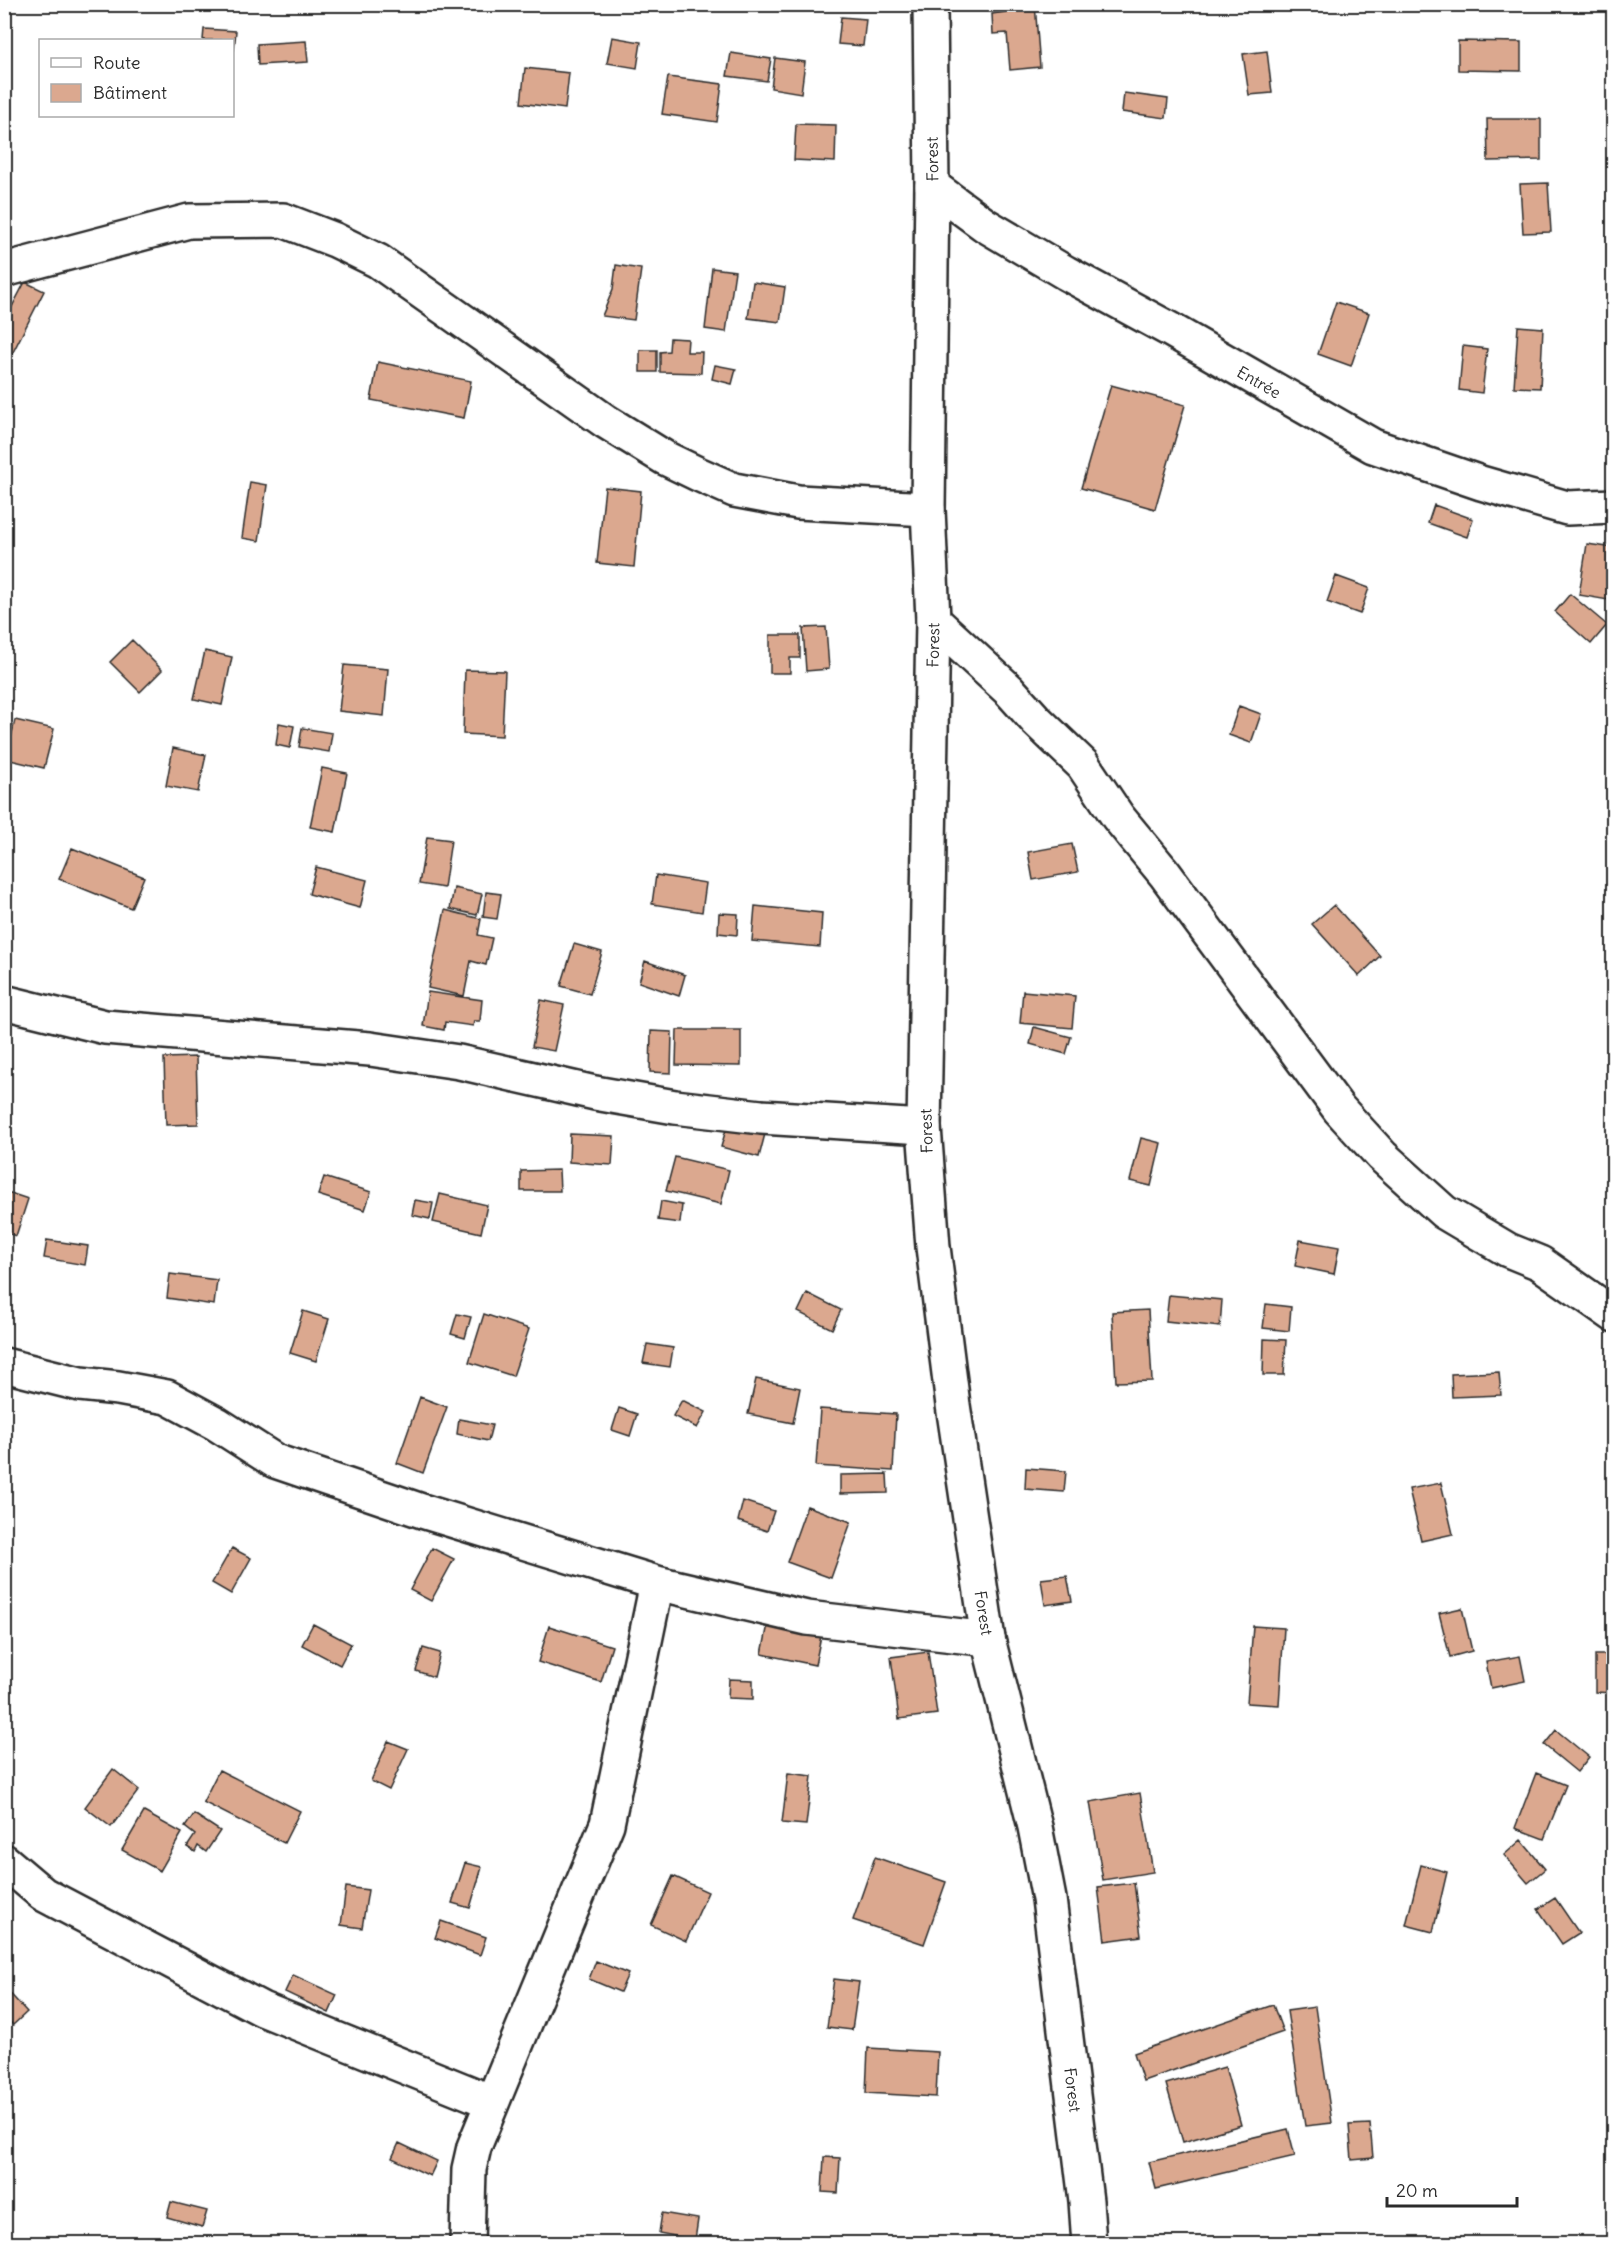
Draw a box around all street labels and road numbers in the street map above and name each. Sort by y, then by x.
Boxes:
street label: Forest [922,136,942,182]
street label: Entrée [1234,362,1284,402]
street label: Forest [923,622,943,668]
street label: Forest [915,1108,937,1154]
street label: Forest [971,1589,997,1637]
street label: Forest [1060,2067,1086,2114]

